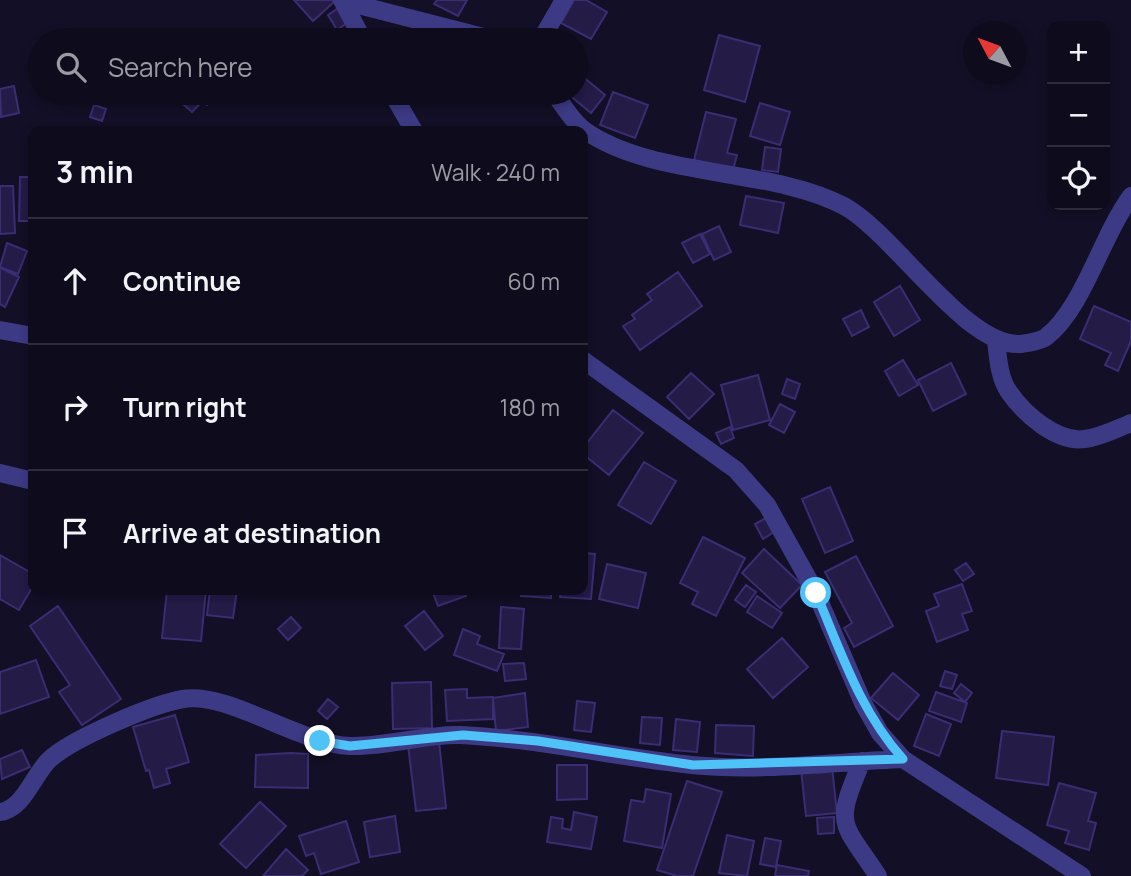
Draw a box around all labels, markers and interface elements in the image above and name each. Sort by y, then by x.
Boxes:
north arrow [963,21,1026,84]
map controls [1047,21,1110,210]
button: + [1047,21,1110,84]
search box [28,28,588,105]
icon: search [52,48,90,86]
text: Search here [108,49,253,85]
button: − [1047,84,1110,147]
button: locate [1047,147,1110,210]
text: 3 min [56,151,134,192]
text: Walk · 240 m [431,156,560,188]
icon: ahead [56,262,94,300]
text: Continue [123,263,241,299]
text: 60 m [508,265,560,297]
icon: right [56,388,94,426]
text: Turn right [123,389,247,425]
text: 180 m [500,391,560,423]
icon: arrive [56,514,94,552]
text: Arrive at destination [123,515,381,551]
route start [800,577,831,608]
route end [304,725,335,756]

